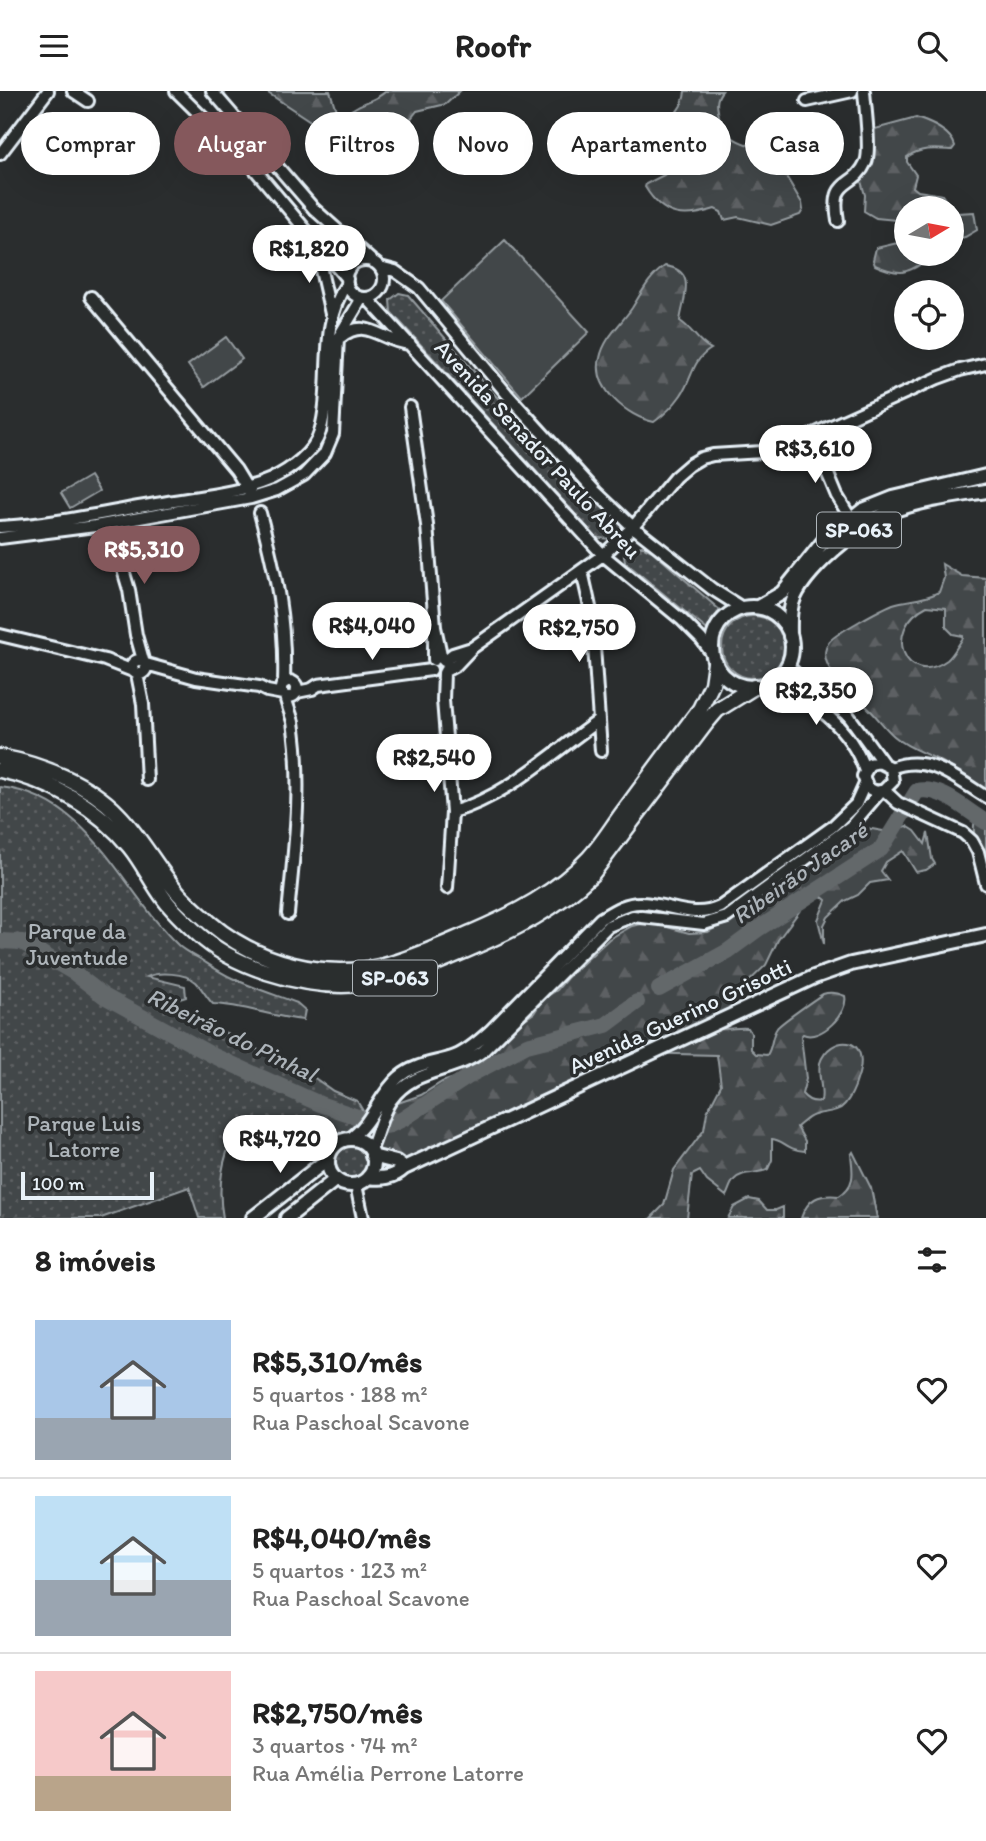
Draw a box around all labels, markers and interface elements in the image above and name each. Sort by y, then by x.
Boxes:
icon: menu [35,27,73,65]
text: Roofr [455,27,531,65]
icon: search [913,27,951,65]
chip: Comprar [21,112,160,175]
chip: Alugar [174,112,291,175]
chip: Filtros [305,112,419,175]
chip: Novo [433,112,533,175]
chip: Apartamento [547,112,731,175]
chip: Casa [745,112,844,175]
north arrow [894,196,964,266]
map controls [894,196,964,350]
pin: R$1,820 [244,225,374,285]
text: R$1,820 [269,234,349,262]
button: locate [894,280,964,350]
street label: Avenida Senador Paulo Abreu [429,333,647,565]
pin: R$3,610 [750,425,880,485]
text: R$3,610 [775,434,855,462]
road number: SP-063 [817,513,901,548]
pin: R$5,310 [79,526,209,586]
text: R$5,310 [104,535,184,563]
pin: R$4,040 [307,603,437,662]
pin: R$2,750 [514,605,644,664]
text: R$4,040 [329,611,416,639]
text: R$2,750 [539,613,619,641]
pin: R$2,350 [751,667,881,727]
text: R$2,350 [775,676,857,704]
pin: R$2,540 [369,735,499,794]
text: R$2,540 [392,743,476,771]
water label: Ribeirão Jacaré [727,814,874,930]
park label: Parque da Juventude [26,917,128,971]
street label: Avenida Guerino Grisotti [564,952,796,1080]
road number: SP-063 [353,961,437,995]
water label: Ribeirão do Pinhal [143,981,324,1089]
park label: Parque Luis Latorre [27,1109,141,1163]
pin: R$4,720 [215,1115,345,1175]
text: R$4,720 [239,1124,321,1152]
scale bar [21,1169,154,1201]
text: 100 m [32,1172,84,1195]
icon: filters [913,1241,951,1279]
text: 8 imóveis [35,1242,156,1279]
text: R$5,310/mês [252,1343,422,1380]
icon: home [91,1348,175,1432]
icon: heart [913,1371,951,1409]
text: 5 quartos · 188 m² [252,1380,428,1408]
text: Rua Paschoal Scavone [252,1408,470,1436]
text: R$4,040/mês [252,1519,431,1556]
icon: home [91,1524,175,1608]
icon: heart [913,1547,951,1585]
text: 5 quartos · 123 m² [252,1556,427,1584]
text: Rua Paschoal Scavone [252,1584,470,1612]
text: R$2,750/mês [252,1694,423,1731]
icon: home [91,1699,175,1783]
icon: heart [913,1722,951,1760]
text: 3 quartos · 74 m² [252,1731,418,1759]
text: Rua Amélia Perrone Latorre [252,1759,524,1787]

